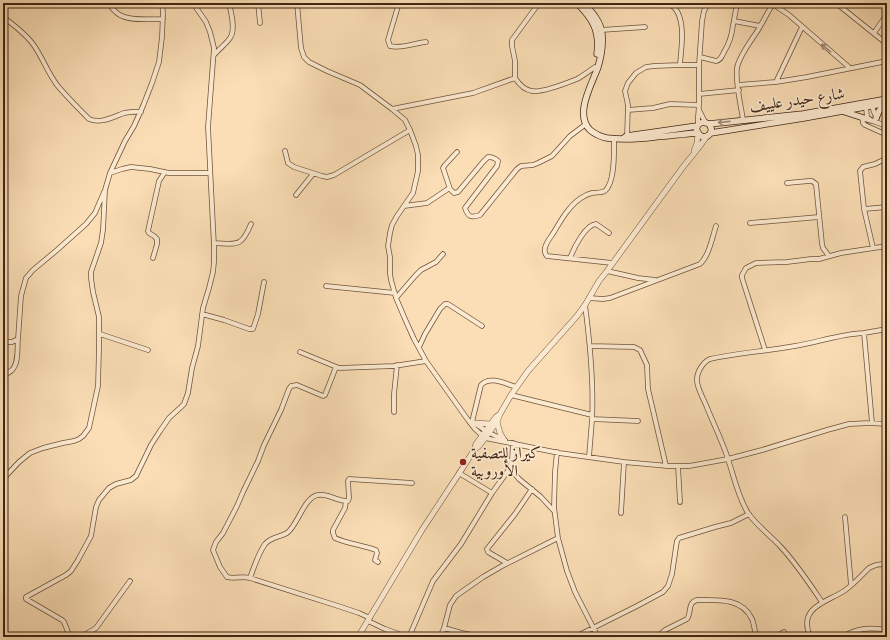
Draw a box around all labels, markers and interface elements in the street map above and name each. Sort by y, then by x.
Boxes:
one-way arrow [820,43,831,52]
street label: شارع حيدر علييف [748,83,846,120]
one-way arrow [718,118,731,126]
place label: كيراز للتصفية الأوروبية [471,443,541,481]
marker: كيراز للتصفية الأوروبية [458,457,468,467]

